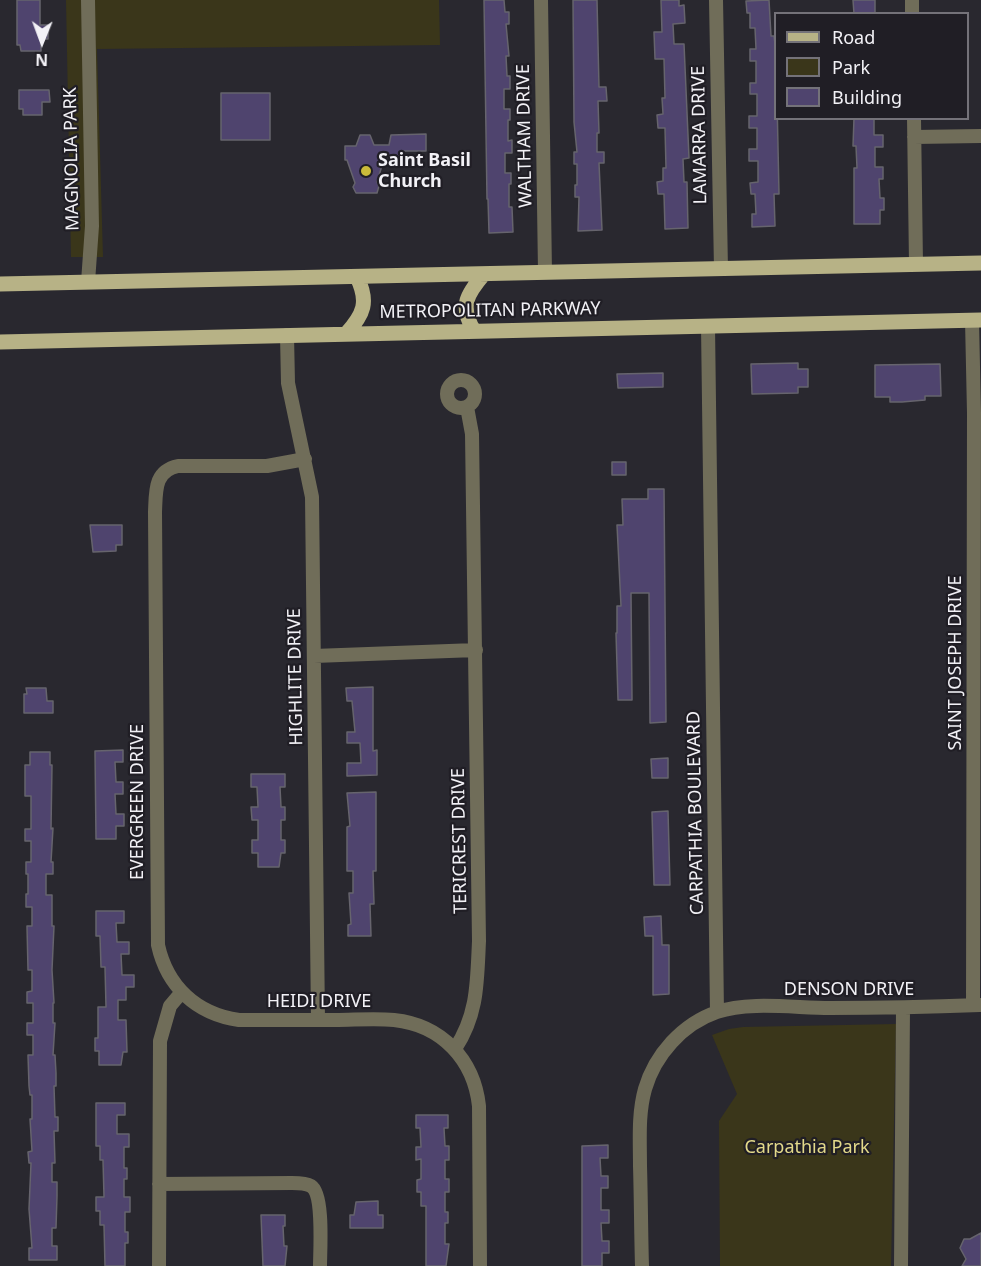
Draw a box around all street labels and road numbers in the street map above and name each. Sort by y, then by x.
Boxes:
street label: WALTHAM DRIVE [513,64,537,208]
street label: LAMARRA DRIVE [688,66,712,204]
street label: MAGNOLIA PARK [60,87,84,231]
street label: METROPOLITAN PARKWAY [379,298,601,324]
street label: SAINT JOSEPH DRIVE [945,576,967,750]
street label: HIGHLITE DRIVE [284,608,308,746]
street label: CARPATHIA BOULEVARD [683,711,709,915]
street label: EVERGREEN DRIVE [127,724,149,880]
street label: TERICREST DRIVE [448,768,472,914]
street label: DENSON DRIVE [784,979,914,1001]
street label: HEIDI DRIVE [267,991,371,1013]

